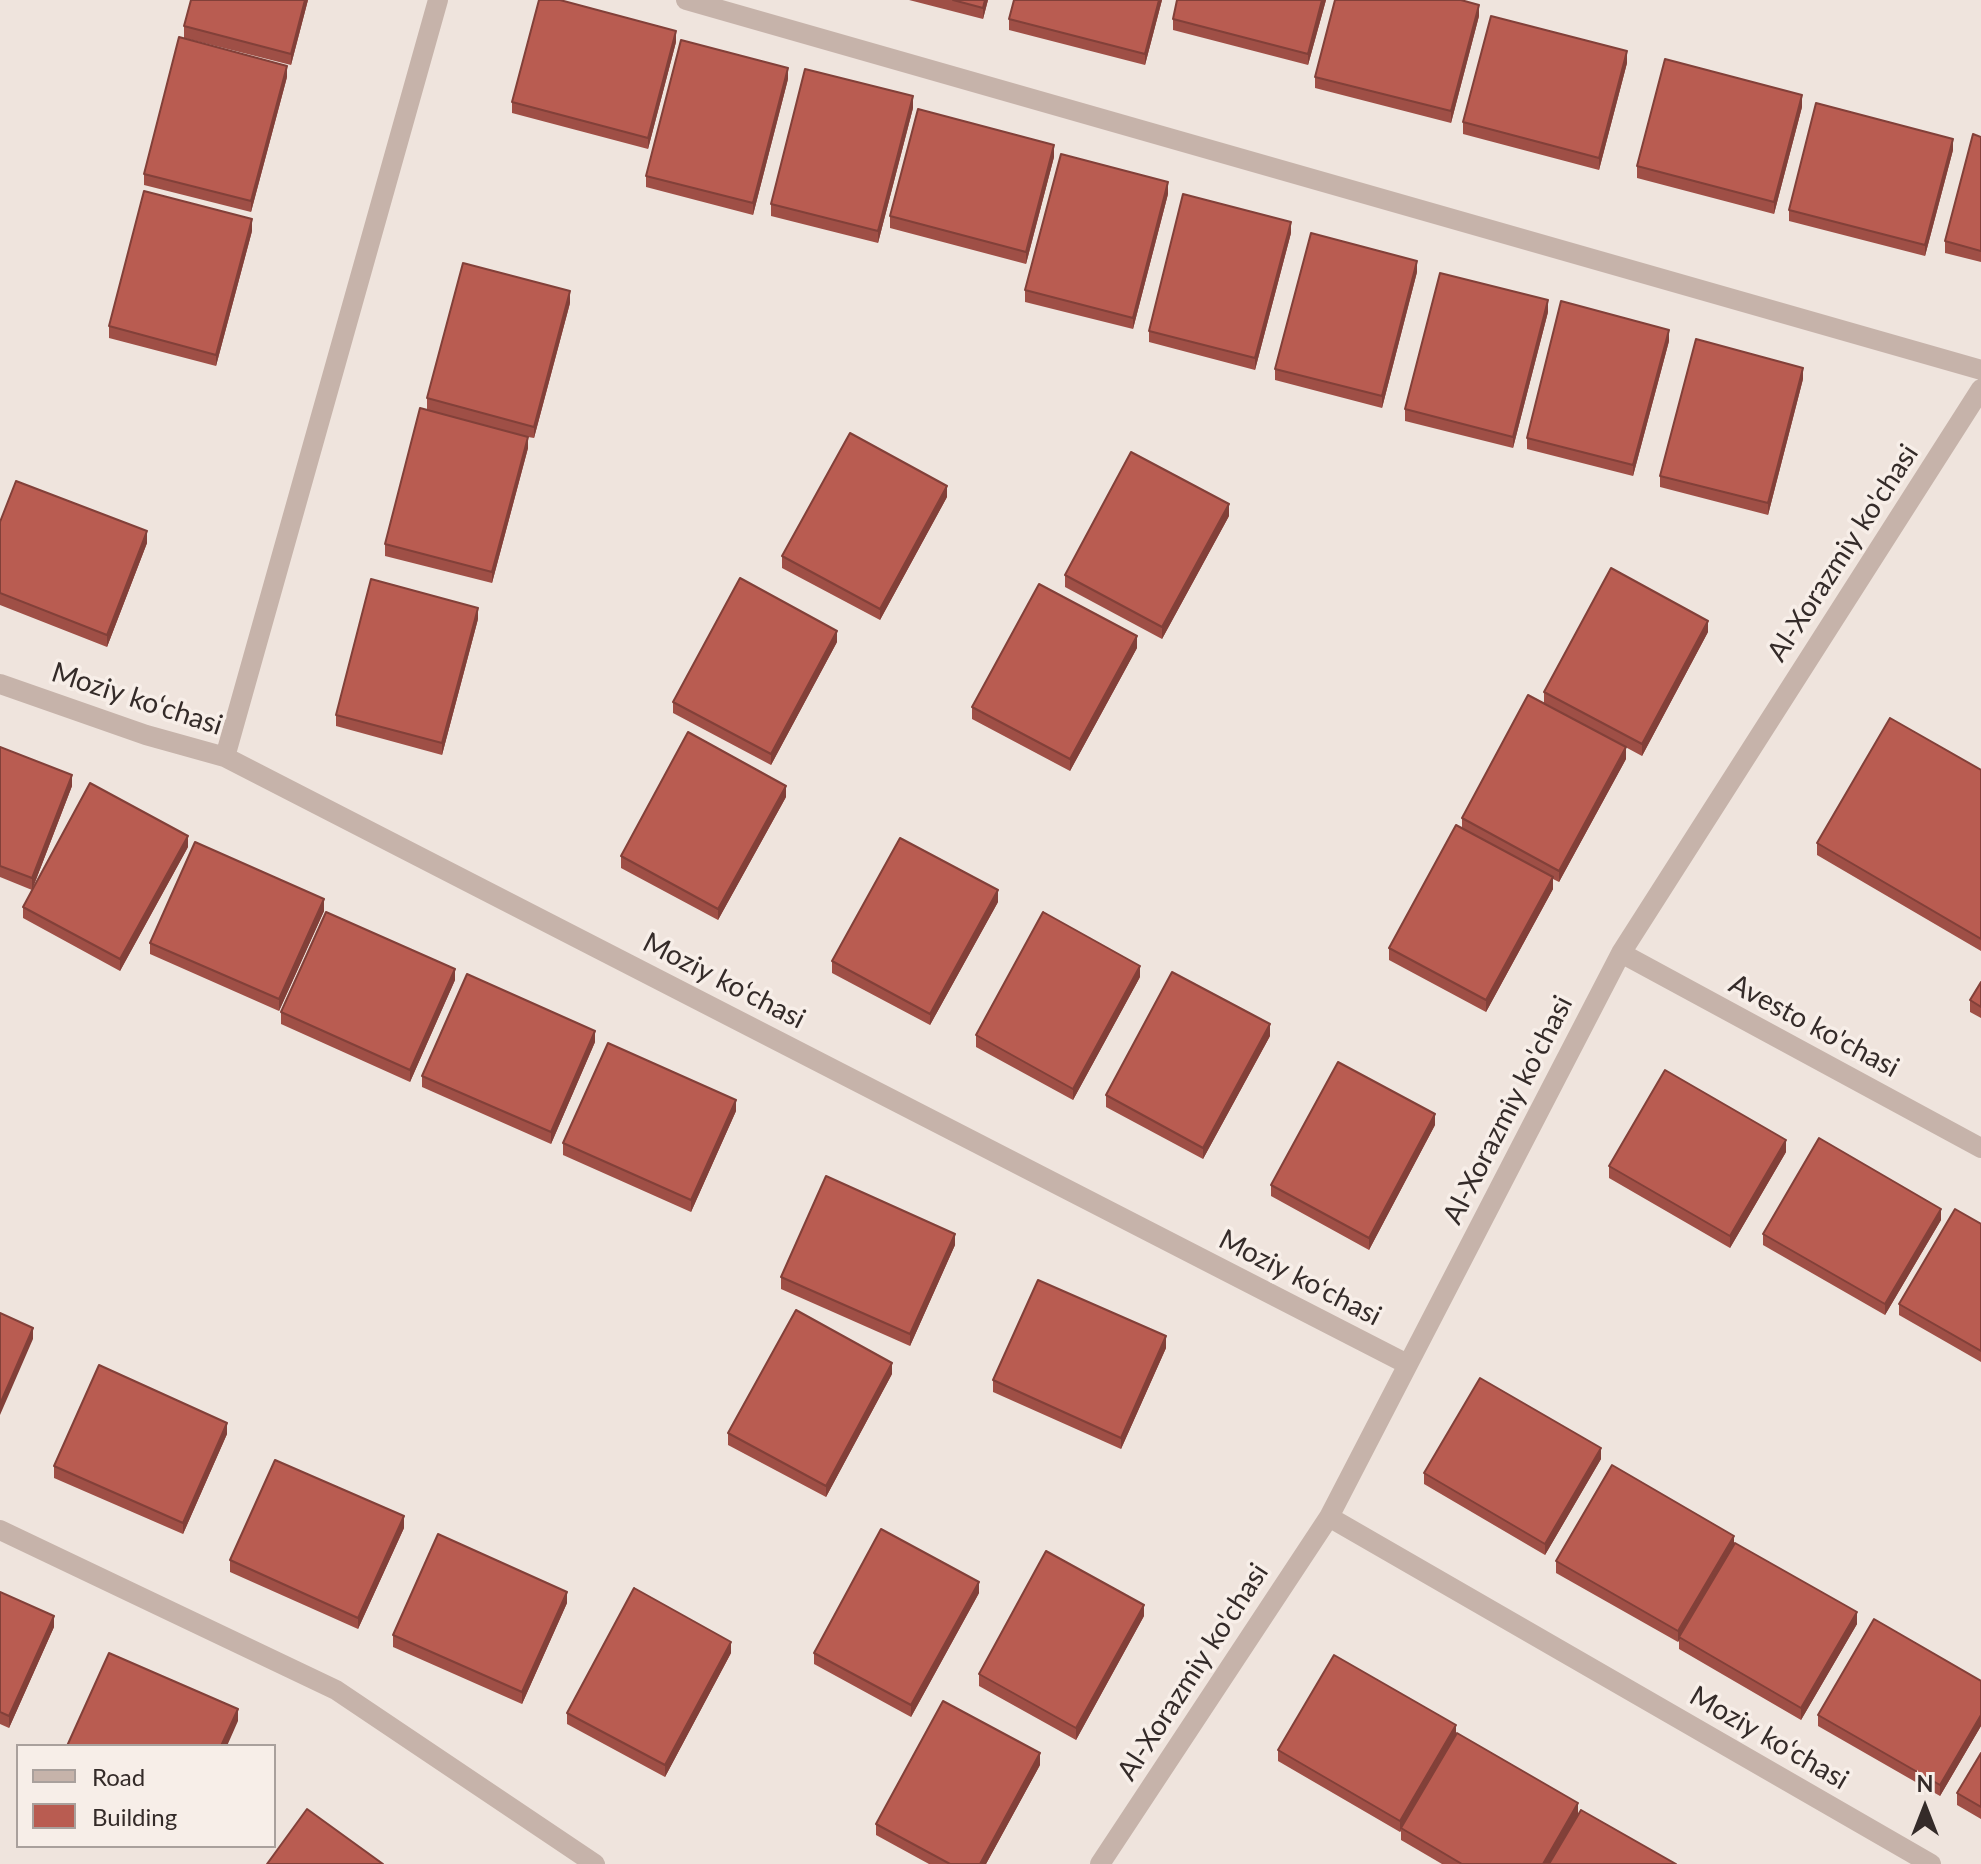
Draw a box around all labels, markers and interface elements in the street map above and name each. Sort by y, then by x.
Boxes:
street label: Al-Xorazmiy ko'chasi [1760,438,1926,668]
street label: Moziy ko‘chasi [47,656,227,742]
street label: Moziy ko‘chasi [637,926,811,1036]
street label: Avesto ko'chasi [1723,967,1905,1085]
street label: Al-Xorazmiy ko'chasi [1436,990,1580,1230]
street label: Moziy ko‘chasi [1213,1223,1387,1333]
street label: Al-Xorazmiy ko'chasi [1110,1557,1276,1787]
street label: Moziy ko‘chasi [1684,1679,1854,1797]
legend [16,1744,276,1848]
text: Road [92,1762,145,1791]
north arrow [1885,1768,1965,1848]
text: N [1917,1770,1933,1797]
text: Building [92,1802,177,1831]

